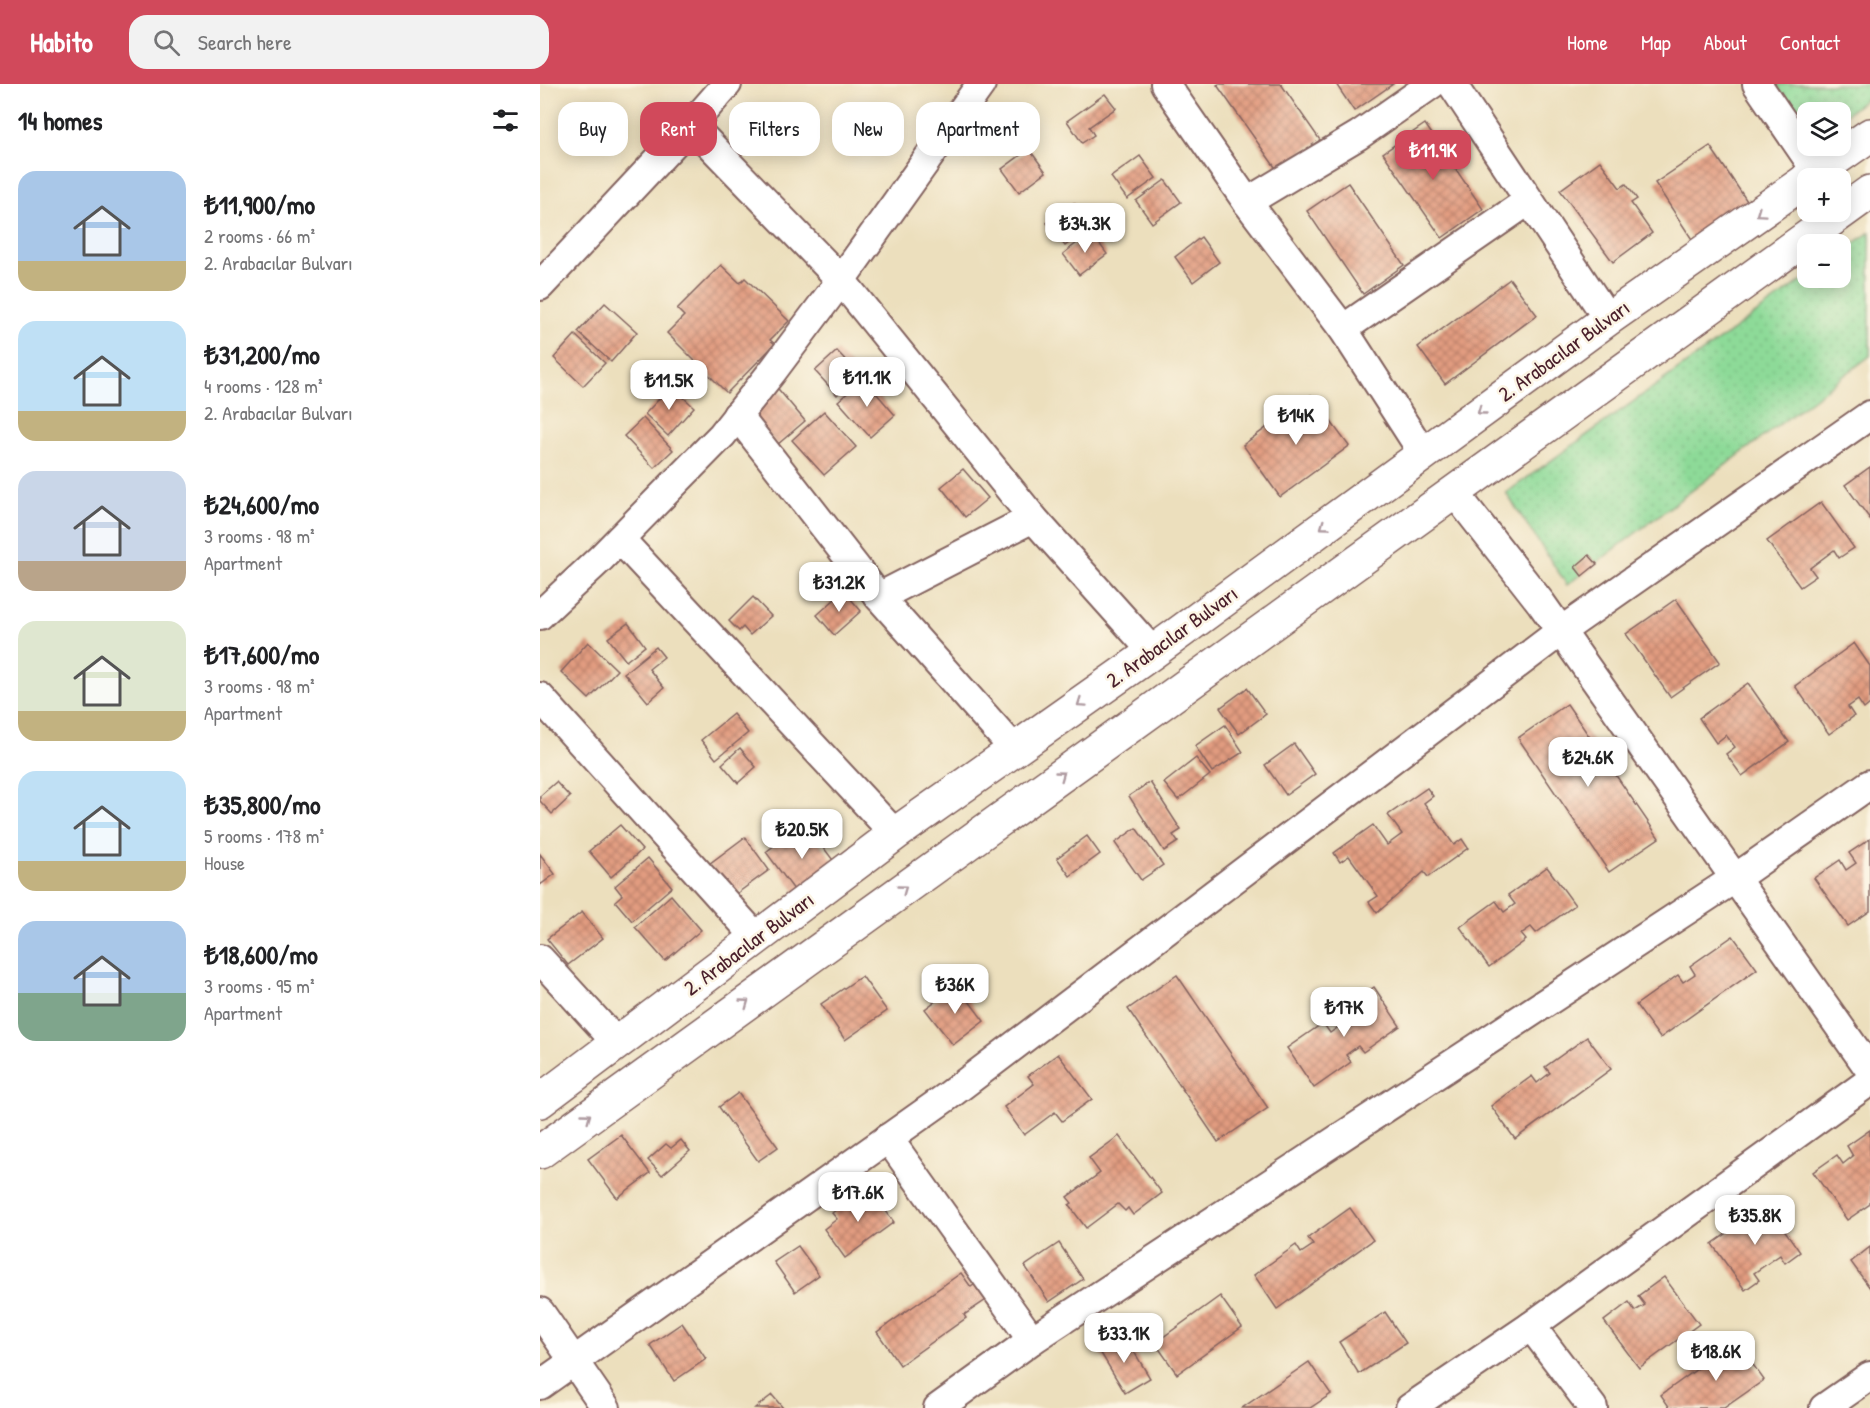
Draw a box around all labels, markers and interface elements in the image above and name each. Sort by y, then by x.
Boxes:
search box [129,15,549,69]
text: Habito [30,23,93,61]
icon: search [150,26,183,59]
text: Search here [198,27,292,57]
text: Home [1567,28,1608,57]
text: Map [1641,28,1671,57]
text: About [1704,28,1747,57]
text: Contact [1780,28,1840,57]
chip: Buy [558,102,628,156]
chip: Rent [640,102,717,156]
chip: Filters [729,102,820,156]
chip: New [832,102,904,156]
chip: Apartment [916,102,1040,156]
map controls [1797,102,1851,288]
button: layers [1797,102,1851,156]
text: 14 homes [18,103,103,138]
icon: filters [489,104,522,137]
pin: ₺11.9K [1384,130,1482,181]
text: ₺11.9K [1409,136,1457,163]
button: + [1797,168,1851,222]
text: ₺11,900/mo [204,187,315,222]
icon: home [66,195,138,267]
pin: ₺34.3K [1036,203,1134,254]
one-way arrow [1755,206,1766,217]
text: ₺34.3K [1059,209,1111,236]
text: 2 rooms · 66 m² [204,222,315,249]
button: − [1797,234,1851,288]
text: 2. Arabacılar Bulvarı [204,249,353,276]
street label: 2. Arabacılar Bulvarı [1492,293,1635,408]
text: ₺31,200/mo [204,337,320,372]
icon: home [66,345,138,417]
pin: ₺11.1K [818,357,916,408]
pin: ₺11.5K [620,360,718,411]
text: ₺11.1K [843,363,891,390]
text: ₺11.5K [644,366,694,393]
text: 4 rooms · 128 m² [204,372,323,399]
pin: ₺14K [1260,395,1332,446]
text: 2. Arabacılar Bulvarı [204,399,353,426]
text: ₺14K [1278,401,1314,428]
one-way arrow [1477,404,1488,415]
text: ₺24,600/mo [204,487,319,522]
icon: home [66,495,138,567]
one-way arrow [1319,519,1330,530]
text: 3 rooms · 98 m² [204,522,315,549]
text: Apartment [204,549,282,576]
pin: ₺31.2K [790,562,888,613]
text: ₺31.2K [813,568,865,595]
street label: 2. Arabacılar Bulvarı [1100,579,1243,694]
text: ₺17,600/mo [204,637,319,672]
icon: home [66,645,138,717]
text: 3 rooms · 98 m² [204,672,315,699]
one-way arrow [1077,696,1088,707]
text: Apartment [204,699,282,726]
pin: ₺24.6K [1539,737,1637,788]
text: ₺24.6K [1562,743,1614,770]
one-way arrow [1055,771,1066,782]
text: ₺35,800/mo [204,787,320,822]
icon: home [66,795,138,867]
pin: ₺20.5K [753,809,851,860]
text: ₺20.5K [776,815,828,842]
text: 5 rooms · 178 m² [204,822,324,849]
text: House [204,849,245,876]
street label: 2. Arabacılar Bulvarı [678,885,820,1002]
one-way arrow [897,885,908,896]
text: ₺18,600/mo [204,937,318,972]
icon: home [66,945,138,1017]
pin: ₺36K [919,964,991,1015]
text: ₺36K [936,970,974,997]
text: 3 rooms · 95 m² [204,972,314,999]
pin: ₺17K [1308,987,1380,1038]
text: ₺17K [1324,993,1364,1020]
text: Apartment [204,999,282,1026]
one-way arrow [739,999,750,1010]
one-way arrow [581,1114,592,1125]
pin: ₺17.6K [809,1172,907,1223]
text: ₺17.6K [832,1178,884,1205]
pin: ₺35.8K [1706,1195,1804,1246]
text: ₺35.8K [1729,1201,1781,1228]
pin: ₺33.1K [1075,1313,1173,1364]
text: ₺33.1K [1098,1319,1150,1346]
pin: ₺18.6K [1667,1331,1765,1382]
text: ₺18.6K [1691,1337,1741,1364]

